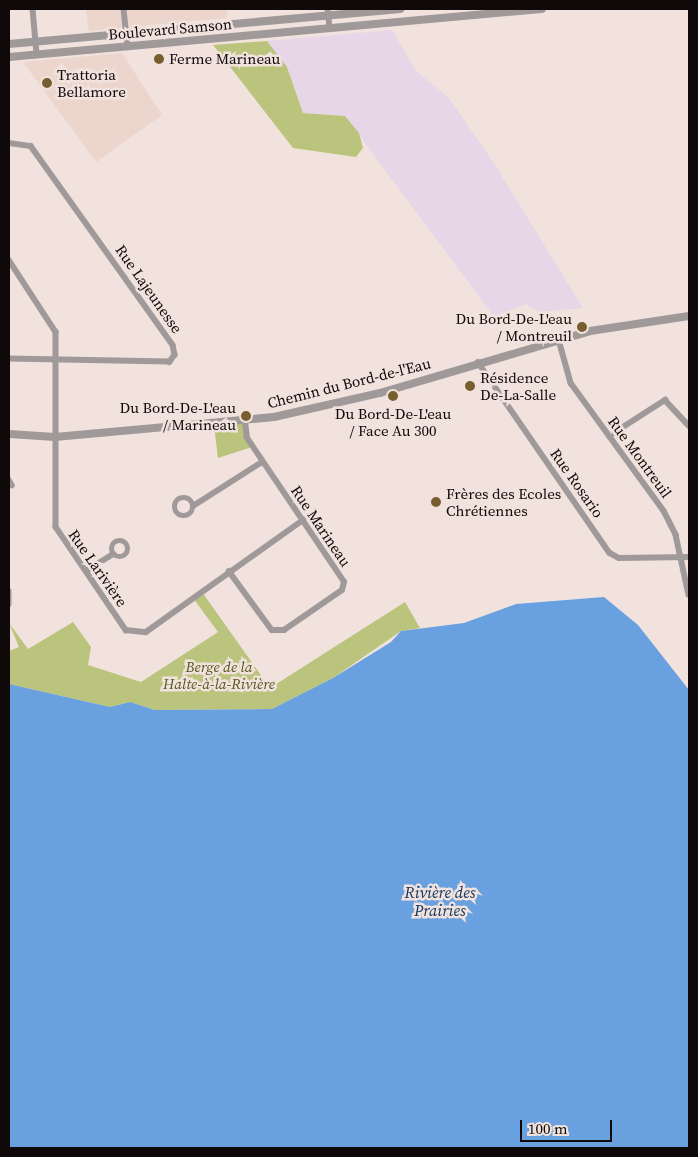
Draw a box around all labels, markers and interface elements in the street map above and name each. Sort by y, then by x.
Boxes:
street label: Boulevard Samson [107,15,233,43]
place label: Ferme Marineau [169,50,280,68]
marker: Ferme Marineau [153,53,165,65]
place label: Trattoria Bellamore [57,65,126,100]
marker: Trattoria Bellamore [41,77,53,89]
street label: Rue Lajeunesse [112,241,186,337]
place label: Du Bord-De-L'eau / Montreuil [456,309,572,344]
marker: Du Bord-De-L'eau / Montreuil [576,321,588,333]
street label: Chemin du Bord-de-l'Eau [265,354,433,412]
place label: Résidence De-La-Salle [480,368,556,403]
marker: Résidence De-La-Salle [464,380,476,392]
marker: Du Bord-De-L'eau / Face Au 300 [387,390,399,402]
place label: Du Bord-De-L'eau / Marineau [120,398,236,433]
place label: Du Bord-De-L'eau / Face Au 300 [335,404,451,439]
marker: Du Bord-De-L'eau / Marineau [240,410,252,422]
street label: Rue Montreuil [604,413,676,501]
street label: Rue Rosario [547,445,607,521]
street label: Rue Marineau [287,482,355,570]
place label: Frères des Ecoles Chrétiennes [446,484,561,519]
marker: Frères des Ecoles Chrétiennes [430,496,442,508]
street label: Rue Larivière [65,526,131,610]
park label: Berge de la Halte-à-la-Rivière [163,657,275,692]
water label: Rivière des Prairies [405,882,475,920]
scale bar [523,1110,616,1142]
text: 100 m [528,1118,568,1139]

